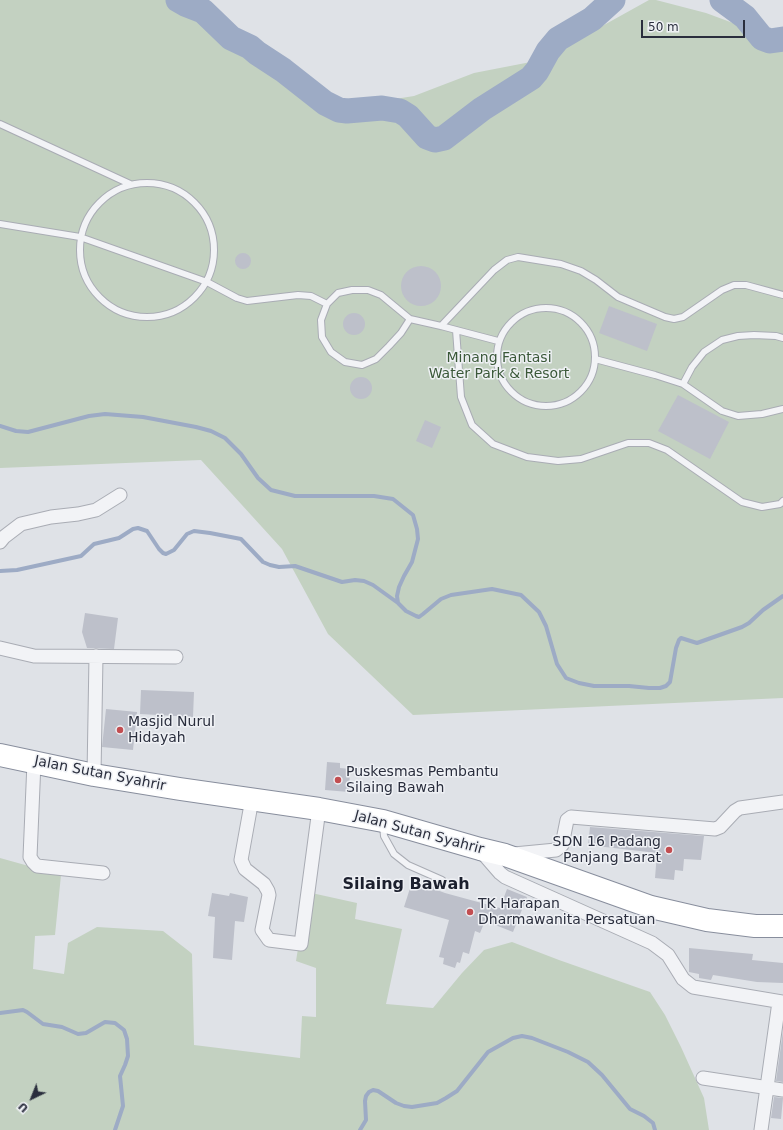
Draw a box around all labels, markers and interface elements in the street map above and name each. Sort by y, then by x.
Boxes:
scale bar [643,12,747,38]
text: 50 m [648,20,679,34]
park label: Minang Fantasi Water Park & Resort [429,350,569,382]
place label: Masjid Nurul Hidayah [128,714,215,746]
marker: Masjid Nurul Hidayah [115,725,125,735]
street label: Jalan Sutan Syahrir [33,753,167,795]
place label: Puskesmas Pembantu Silaing Bawah [346,764,499,796]
marker: Puskesmas Pembantu Silaing Bawah [333,775,343,785]
street label: Jalan Sutan Syahrir [352,808,486,858]
place label: SDN 16 Padang Panjang Barat [553,834,661,866]
marker: SDN 16 Padang Panjang Barat [664,845,674,855]
district label: Silaing Bawah [342,875,470,895]
place label: TK Harapan Dharmawanita Persatuan [478,896,655,928]
marker: TK Harapan Dharmawanita Persatuan [465,907,475,917]
north arrow [12,1078,52,1118]
text: U [16,1099,31,1115]

